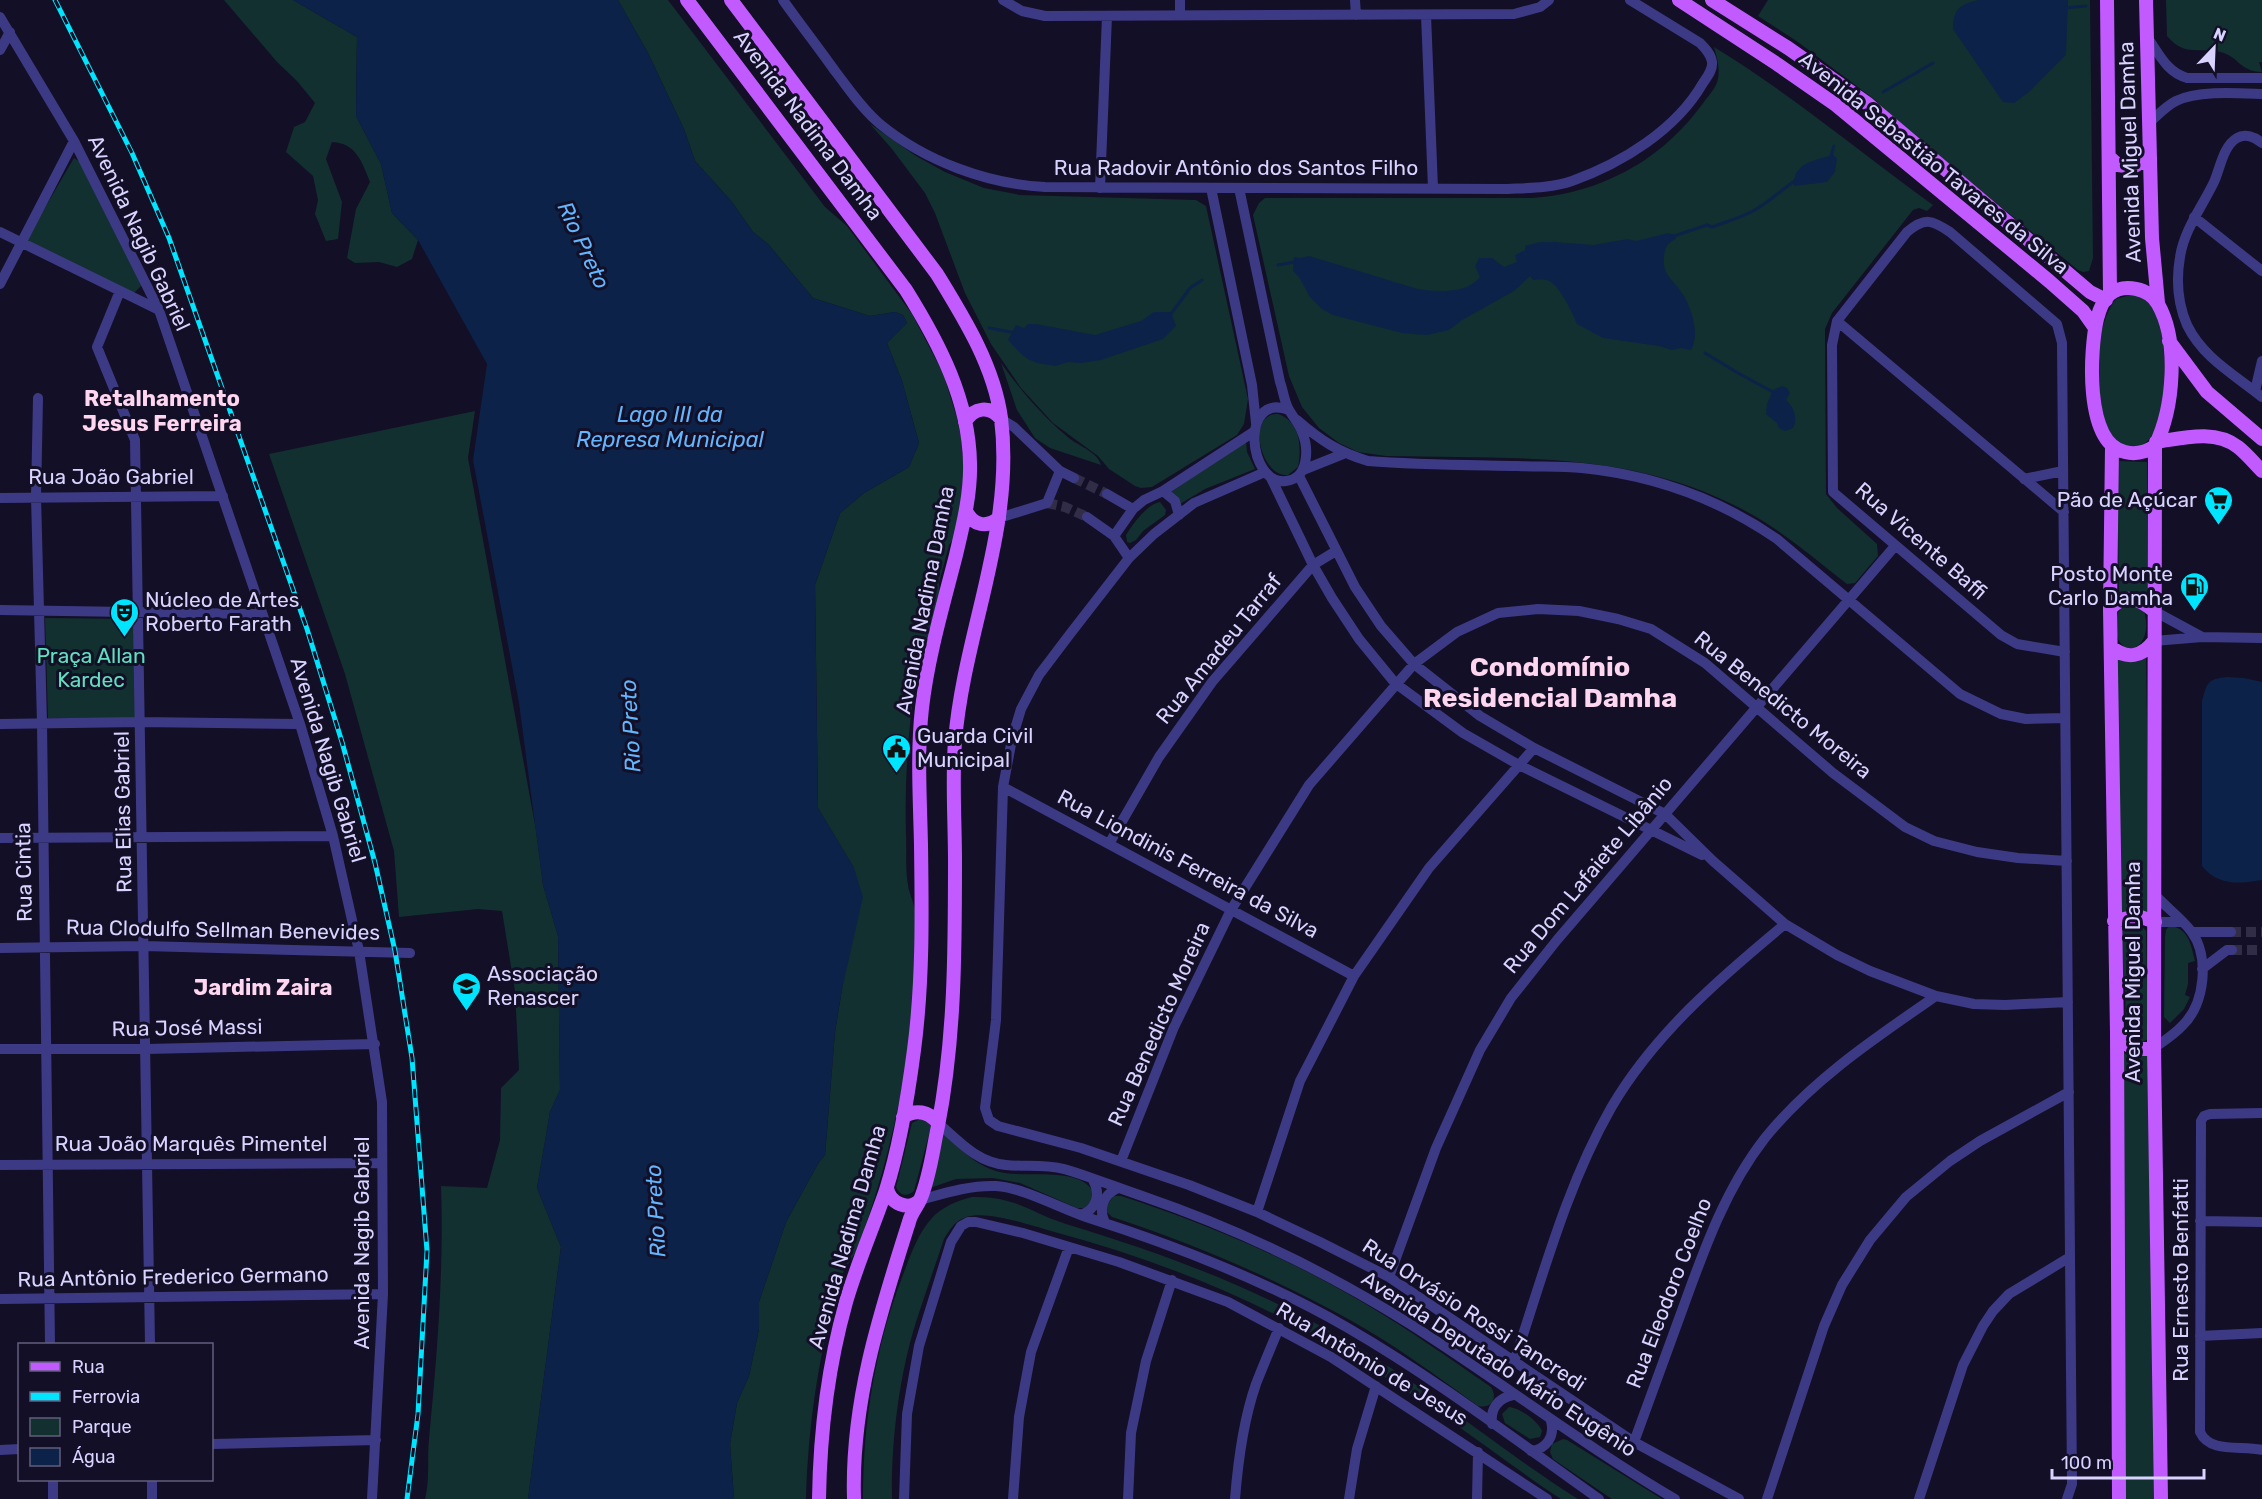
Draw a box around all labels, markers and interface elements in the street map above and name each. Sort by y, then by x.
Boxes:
north arrow [2184,18,2244,78]
text: N [2211,24,2229,46]
street label: Avenida Nadima Damha [729,25,888,225]
street label: Avenida Miguel Damha [2113,41,2146,263]
street label: Avenida Sebastião Tavares da Silva [1794,46,2074,279]
street label: Avenida Nagib Gabriel [83,131,196,335]
street label: Rua Radovir Antônio dos Santos Filho [1054,155,1418,180]
water label: Rio Preto [552,197,616,293]
district label: Retalhamento Jesus Ferreira [82,385,242,437]
water label: Lago III da Represa Municipal [576,401,765,453]
street label: Rua João Gabriel [28,464,194,489]
street label: Rua Vicente Baffi [1851,477,1992,604]
street label: Avenida Nadima Damha [890,484,959,716]
supermarket icon: Pão de Açúcar [2202,484,2234,526]
place label: Pão de Açúcar [2057,487,2197,512]
place label: Posto Monte Carlo Damha [2048,561,2173,610]
street label: Rua Amadeu Tarraf [1150,569,1287,729]
fuel station icon: Posto Monte Carlo Damha [2178,570,2210,612]
place label: Núcleo de Artes Roberto Farath [145,587,299,636]
theatre icon: Núcleo de Artes Roberto Farath [108,596,140,638]
street label: Rua Benedicto Moreira [1690,625,1877,784]
park label: Praça Allan Kardec [36,643,146,692]
district label: Condomínio Residencial Damha [1423,651,1677,714]
street label: Avenida Nagib Gabriel [285,654,372,865]
water label: Rio Preto [615,679,646,773]
place label: Guarda Civil Municipal [917,723,1033,772]
street label: Rua Elias Gabriel [109,731,136,893]
public building icon: Guarda Civil Municipal [880,732,912,774]
street label: Rua Dom Lafaiete Libânio [1498,771,1677,978]
street label: Rua Liondinis Ferreira da Silva [1053,784,1323,943]
street label: Rua Cintia [10,822,37,922]
street label: Avenida Miguel Damha [2120,861,2145,1083]
street label: Rua Clodulfo Sellman Benevides [66,914,380,945]
street label: Rua Benedicto Moreira [1102,918,1215,1130]
place label: Associação Renascer [487,961,598,1010]
school or university icon: Associação Renascer [450,970,482,1012]
district label: Jardim Zaira [194,974,332,1001]
street label: Rua José Massi [111,1014,263,1041]
street label: Avenida Nadima Damha [803,1122,890,1352]
street label: Rua João Marquês Pimentel [55,1131,327,1156]
street label: Avenida Nagib Gabriel [349,1136,374,1350]
water label: Rio Preto [640,1164,671,1258]
street label: Rua Ernesto Benfatti [2168,1178,2193,1382]
street label: Rua Eleodoro Coelho [1621,1194,1716,1392]
street label: Rua Orvásio Rossi Tancredi [1358,1233,1591,1396]
street label: Rua Antônio Frederico Germano [17,1261,329,1292]
street label: Avenida Deputado Mário Eugênio [1357,1265,1641,1462]
street label: Rua Antômio de Jesus [1272,1296,1473,1431]
legend [18,1343,213,1481]
text: Rua [72,1356,105,1378]
text: Ferrovia [72,1386,140,1408]
text: Parque [72,1416,132,1438]
scale bar [2052,1442,2204,1480]
text: Água [72,1446,115,1468]
text: 100 m [2061,1452,2112,1474]

